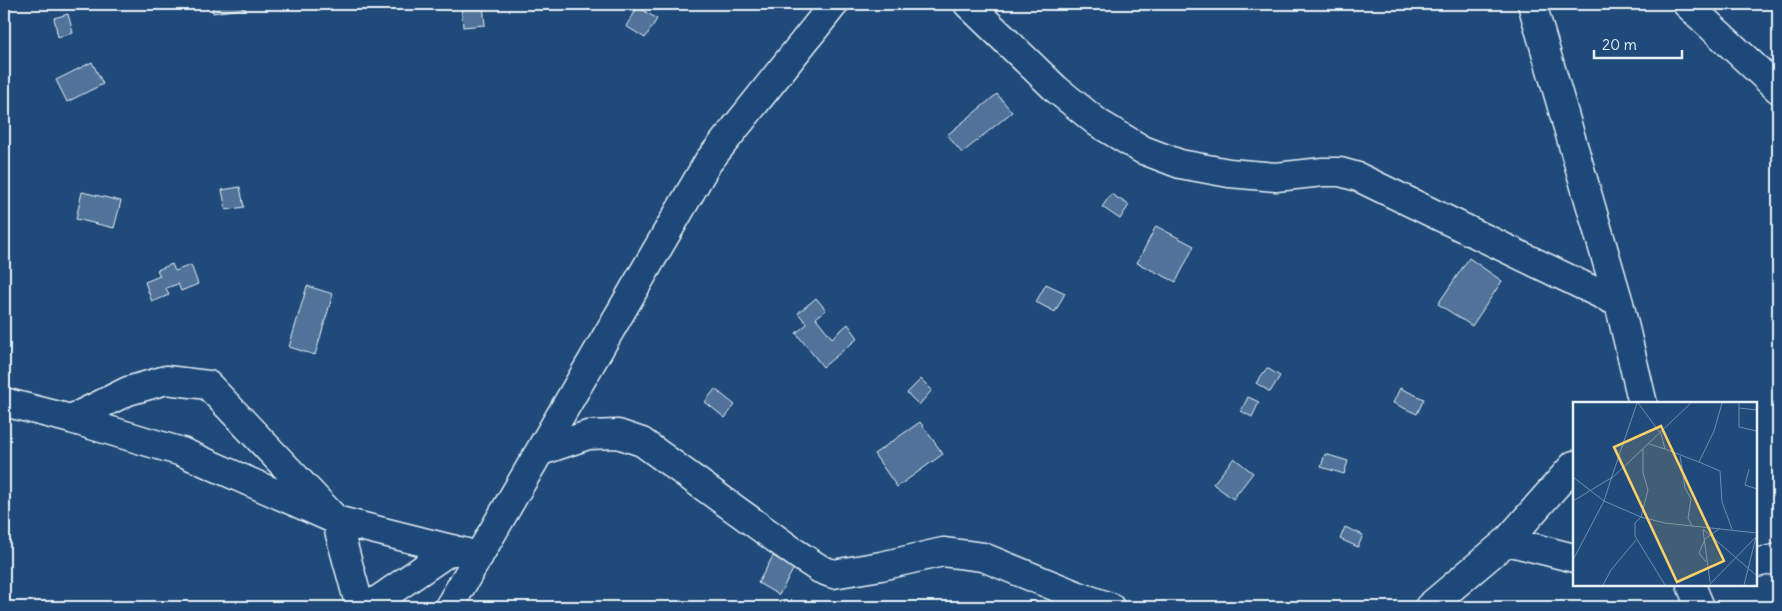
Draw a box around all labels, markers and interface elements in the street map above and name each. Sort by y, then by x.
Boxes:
scale bar [1594,28,1682,60]
text: 20 m [1602,35,1637,54]
inset map [1573,402,1757,586]

